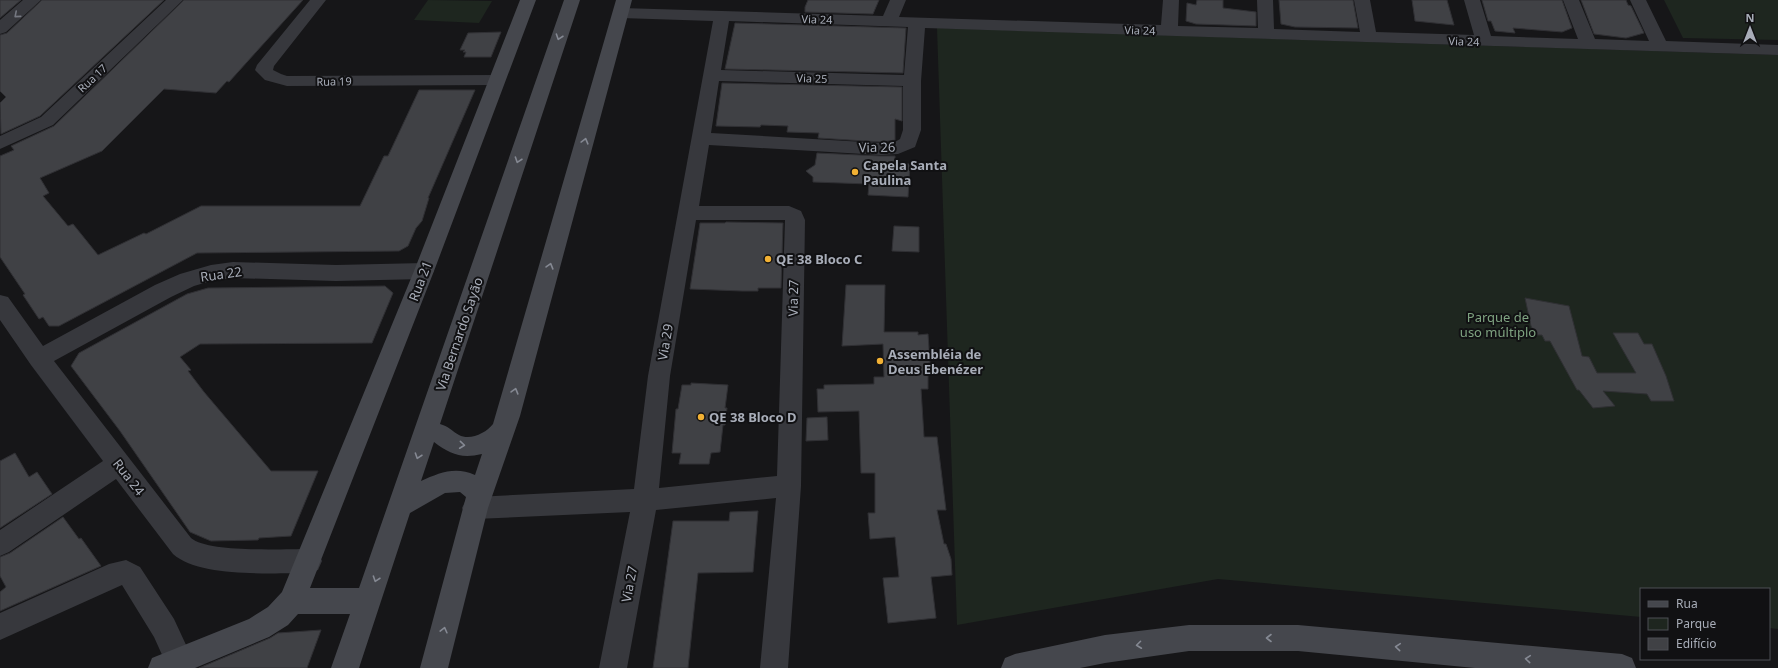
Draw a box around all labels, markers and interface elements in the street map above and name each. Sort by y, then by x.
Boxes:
north arrow [1730,8,1770,48]
one-way arrow [14,10,21,17]
text: N [1746,10,1754,25]
street label: Via 24 [801,11,833,27]
street label: Via 24 [1124,22,1156,38]
one-way arrow [555,33,564,40]
street label: Via 24 [1448,33,1480,49]
street label: Rua 17 [74,60,110,96]
street label: Via 25 [796,70,828,86]
street label: Rua 19 [316,73,352,89]
one-way arrow [581,138,589,144]
street label: Via 26 [858,138,896,156]
one-way arrow [514,156,522,163]
place label: Capela Santa Paulina [863,156,947,189]
marker: Capela Santa Paulina [850,167,860,177]
place label: QE 38 Bloco C [776,250,862,268]
marker: QE 38 Bloco C [763,254,773,264]
street label: Rua 21 [404,258,436,304]
street label: Rua 22 [199,262,243,286]
one-way arrow [545,263,554,270]
street label: Via Bernardo Sayão [431,275,487,393]
street label: Via 27 [784,279,802,317]
park label: Parque de uso múltiplo [1460,308,1536,341]
street label: Via 29 [653,322,677,362]
place label: Assembléia de Deus Ebenézer [888,345,983,378]
marker: Assembléia de Deus Ebenézer [875,356,885,366]
one-way arrow [510,388,519,395]
place label: QE 38 Bloco D [709,408,797,426]
marker: QE 38 Bloco D [696,412,706,422]
one-way arrow [459,440,465,449]
one-way arrow [414,452,422,459]
street label: Rua 24 [109,455,149,499]
street label: Via 27 [617,564,641,604]
one-way arrow [372,575,381,582]
legend [1640,588,1770,660]
text: Rua [1676,595,1698,612]
text: Parque [1676,615,1717,632]
one-way arrow [439,627,447,633]
one-way arrow [1266,634,1272,642]
text: Edifício [1676,635,1717,652]
one-way arrow [1136,640,1142,649]
one-way arrow [1395,643,1401,652]
one-way arrow [1525,655,1531,664]

